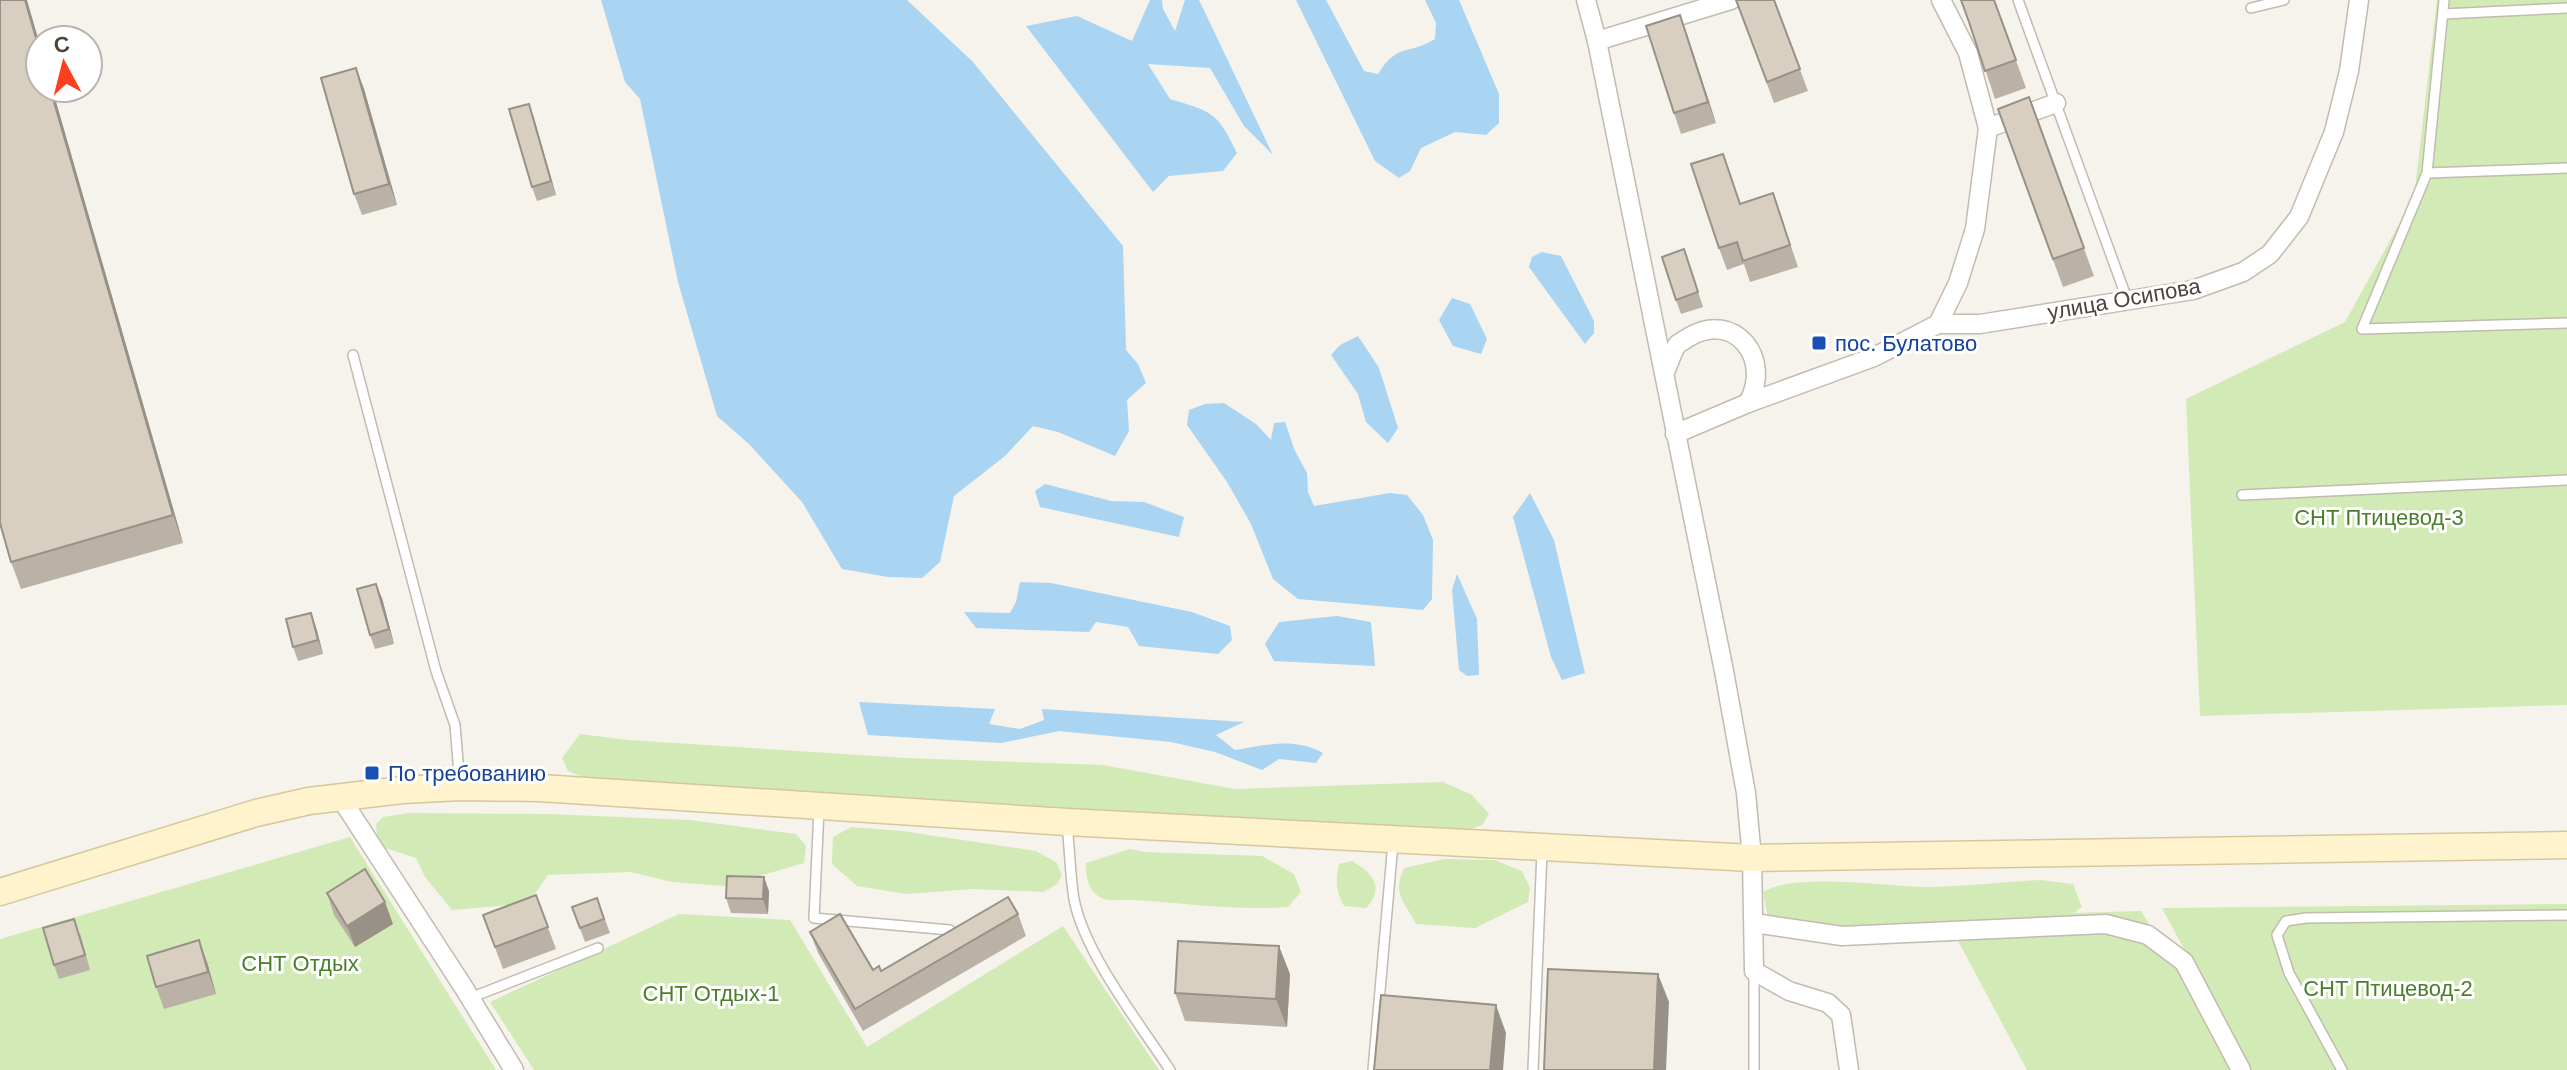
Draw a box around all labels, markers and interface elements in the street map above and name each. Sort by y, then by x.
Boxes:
north arrow [24,24,104,104]
text: С [52,31,71,58]
street label: улица Осипова [2046,273,2203,325]
place label: пос. Булатово [1835,331,1977,356]
marker: пос. Булатово [1810,334,1828,352]
park label: СНТ Птицевод-3 [2294,505,2464,530]
place label: По требованию [388,761,546,786]
marker: По требованию [363,764,381,782]
park label: СНТ Отдых [241,951,359,976]
park label: СНТ Птицевод-2 [2303,976,2473,1001]
park label: СНТ Отдых-1 [643,981,780,1006]

